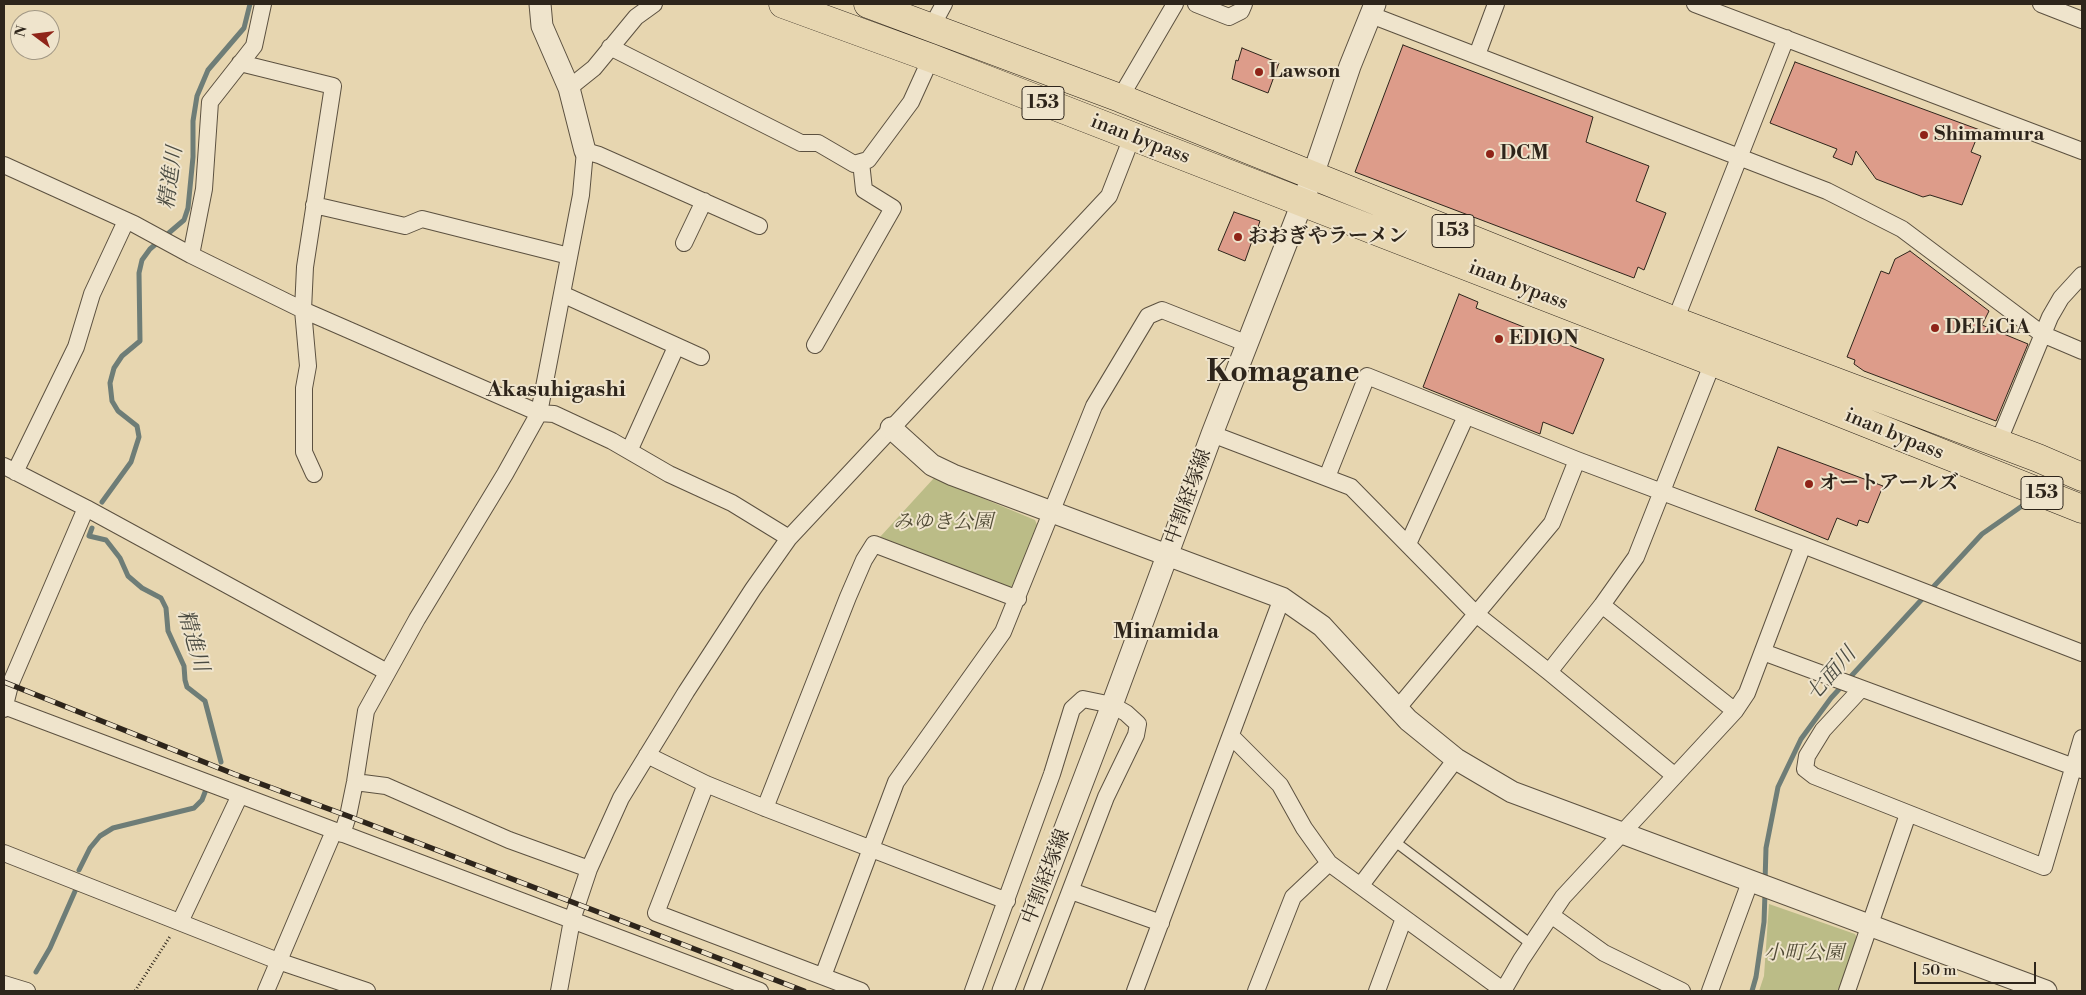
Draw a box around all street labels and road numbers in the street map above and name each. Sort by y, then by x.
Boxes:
road number: 153 [1022,86,1064,120]
street label: inan bypass [1087,110,1193,170]
road number: 153 [1432,215,1474,248]
street label: inan bypass [1465,256,1571,316]
street label: inan bypass [1841,404,1947,466]
street label: 中割経塚線 [1161,446,1217,548]
road number: 153 [2021,476,2063,509]
street label: 中割経塚線 [1018,826,1076,928]

